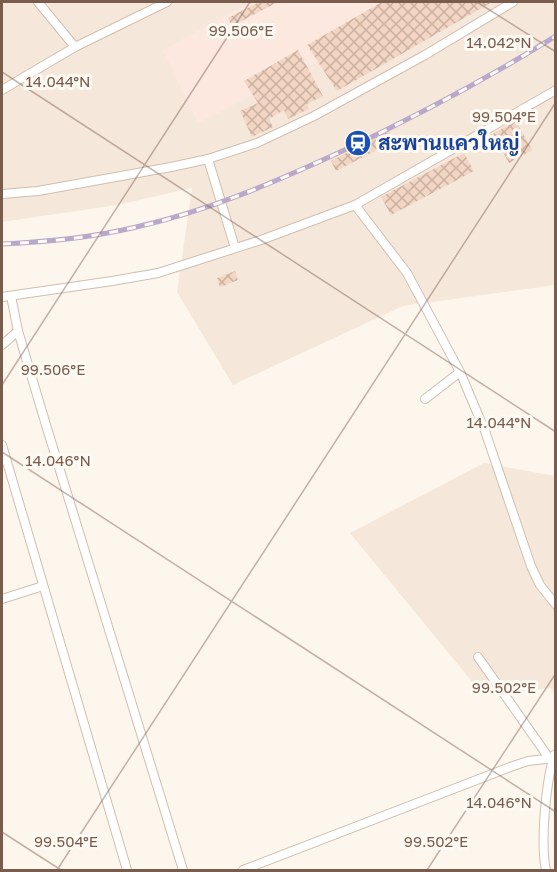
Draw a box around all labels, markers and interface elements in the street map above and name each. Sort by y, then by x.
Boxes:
text: 99.506°E [209,21,273,39]
text: 14.042°N [466,33,532,51]
text: 14.044°N [25,72,91,90]
text: 99.504°E [472,107,536,125]
station icon: สะพานแควใหญ่ [343,128,373,158]
place label: สะพานแควใหญ่ [378,129,520,156]
text: 99.506°E [21,360,85,378]
text: 14.044°N [466,413,532,431]
text: 14.046°N [25,451,91,469]
text: 99.502°E [472,678,536,696]
text: 14.046°N [466,793,532,811]
text: 99.504°E [34,832,98,850]
text: 99.502°E [404,832,468,850]

